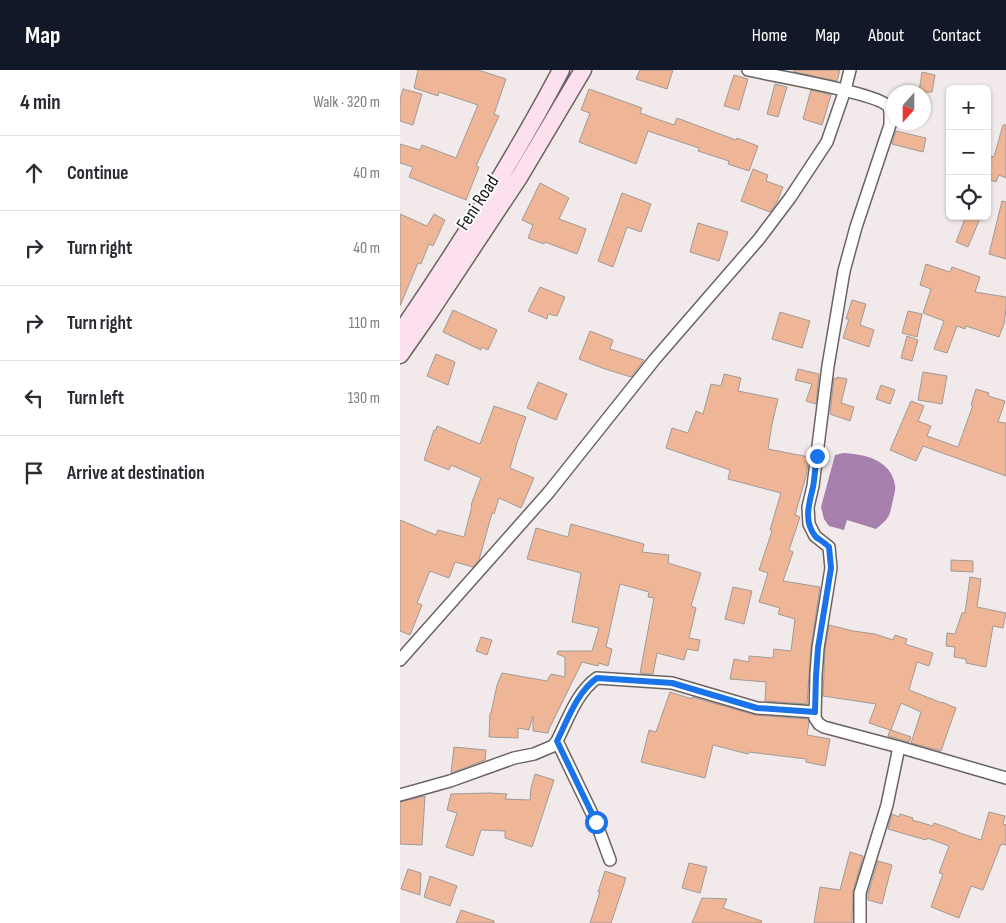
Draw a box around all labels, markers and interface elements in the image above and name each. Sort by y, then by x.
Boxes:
text: Map [25,21,60,50]
text: Home [752,25,787,46]
text: Map [815,25,840,46]
text: About [868,25,904,46]
text: Contact [932,25,981,46]
north arrow [886,85,931,130]
map controls [946,85,991,220]
button: + [946,85,991,130]
text: 4 min [20,90,61,115]
text: Walk · 320 m [313,93,380,112]
button: − [946,130,991,175]
icon: ahead [20,159,48,187]
text: Continue [67,162,128,185]
text: 40 m [353,164,380,183]
street label: Feni Road [452,171,504,235]
button: locate [946,175,991,220]
icon: right [20,234,48,262]
text: Turn right [67,237,132,260]
text: 40 m [353,239,380,258]
icon: right [20,309,48,337]
text: Turn right [67,312,132,335]
text: 110 m [349,314,380,333]
icon: left [20,384,48,412]
text: Turn left [67,387,124,410]
text: 130 m [348,389,380,408]
route end [806,445,829,468]
icon: arrive [20,459,48,487]
text: Arrive at destination [67,462,205,485]
route start [585,811,608,834]

